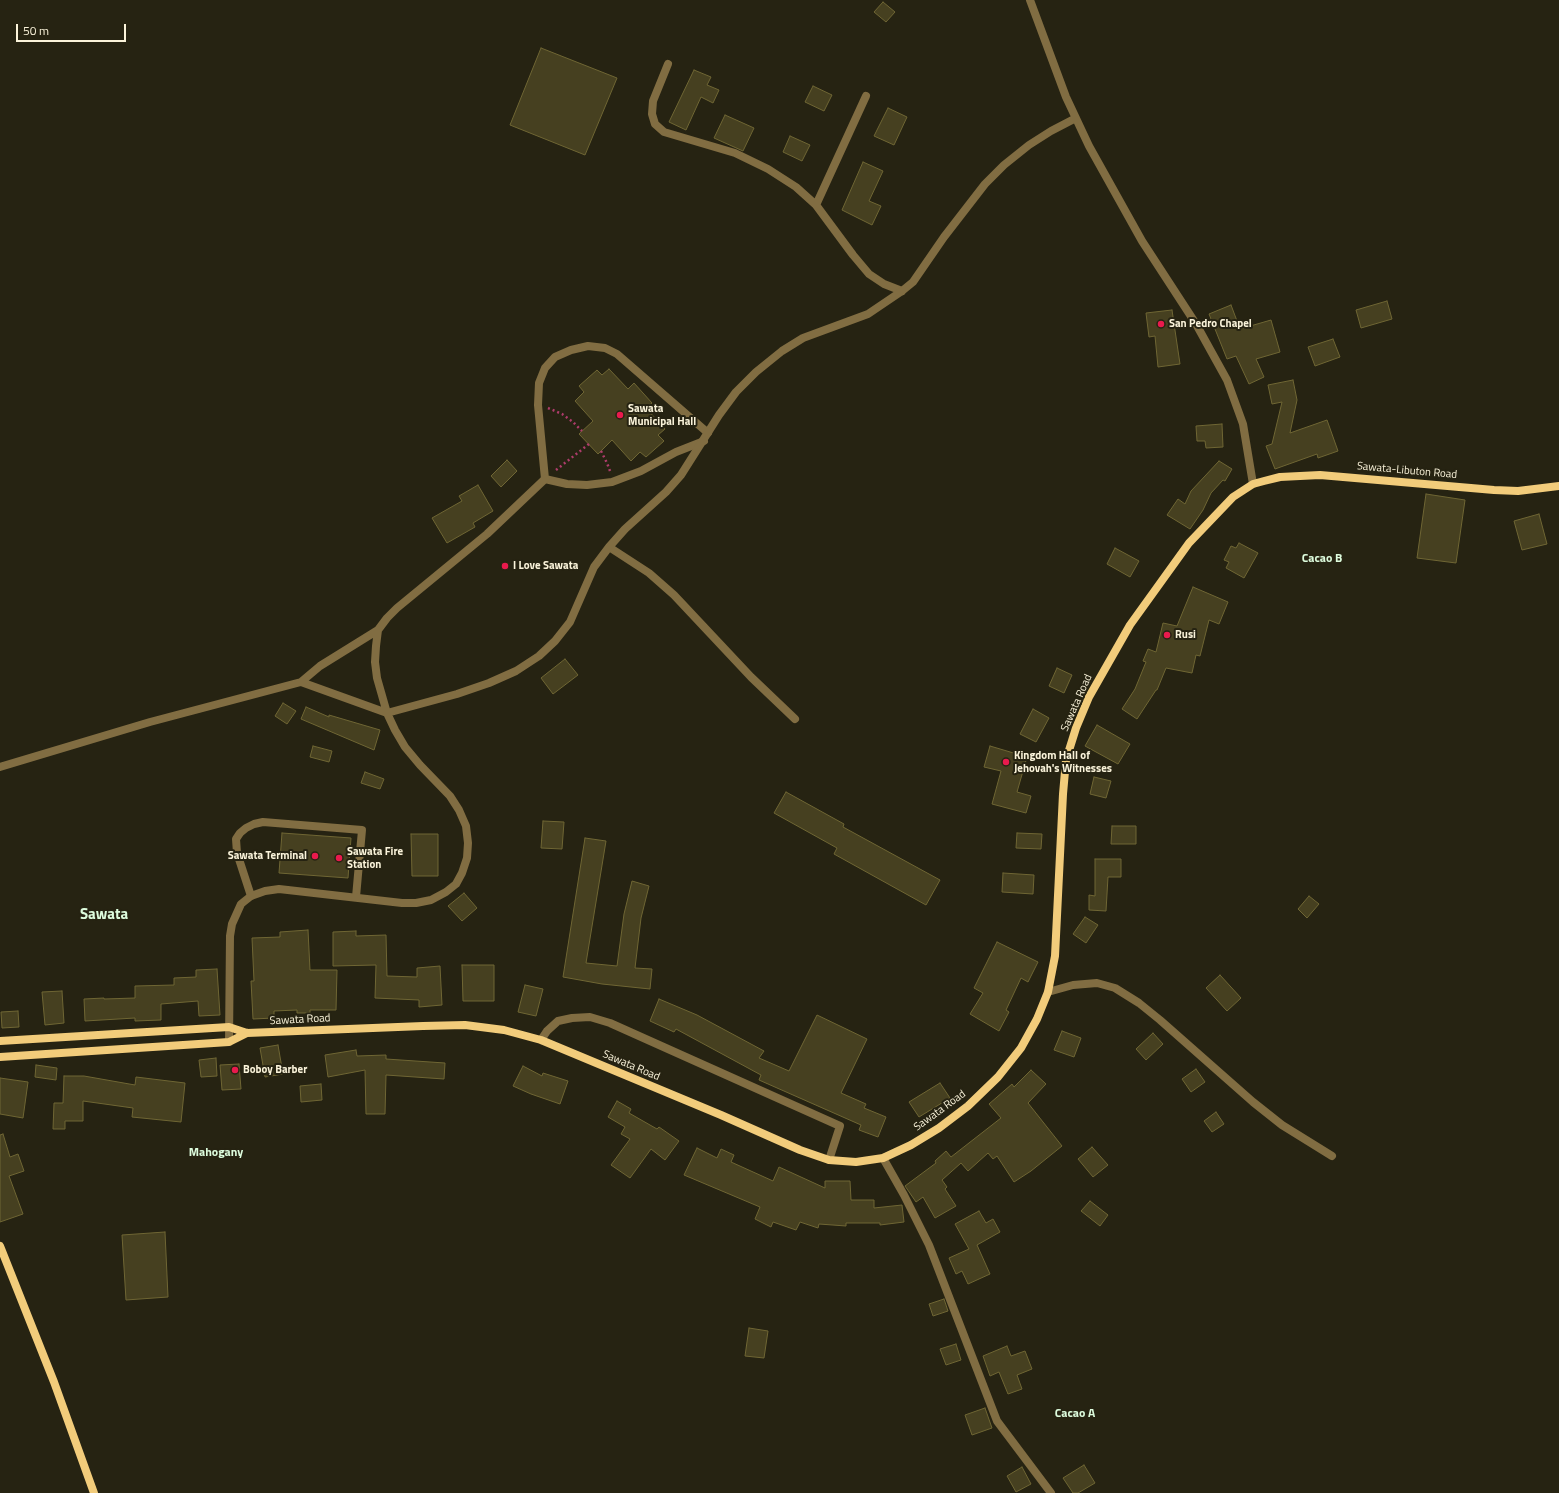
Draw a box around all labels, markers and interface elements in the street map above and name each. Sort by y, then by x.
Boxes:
scale bar [18,16,128,42]
text: 50 m [23,21,49,40]
place label: San Pedro Chapel [1169,317,1252,331]
marker: San Pedro Chapel [1156,319,1166,329]
place label: Sawata Municipal Hall [628,402,696,428]
marker: Sawata Municipal Hall [615,410,625,420]
street label: Sawata-Libuton Road [1356,460,1458,482]
district label: Cacao B [1302,552,1342,566]
place label: I Love Sawata [513,559,578,573]
marker: I Love Sawata [500,561,510,571]
place label: Rusi [1175,628,1196,642]
marker: Rusi [1162,630,1172,640]
street label: Sawata Road [1059,672,1095,734]
place label: Kingdom Hall of Jehovah's Witnesses [1014,749,1112,775]
marker: Kingdom Hall of Jehovah's Witnesses [1001,757,1011,767]
place label: Sawata Fire Station [347,845,403,871]
place label: Sawata Terminal [228,849,307,863]
marker: Sawata Terminal [310,851,320,861]
marker: Sawata Fire Station [334,853,344,863]
district label: Sawata [80,906,128,924]
street label: Sawata Road [269,1012,331,1028]
street label: Sawata Road [600,1048,662,1084]
place label: Boboy Barber [243,1063,307,1077]
marker: Boboy Barber [230,1065,240,1075]
street label: Sawata Road [911,1088,969,1134]
district label: Mahogany [189,1146,243,1160]
district label: Cacao A [1055,1407,1095,1421]

